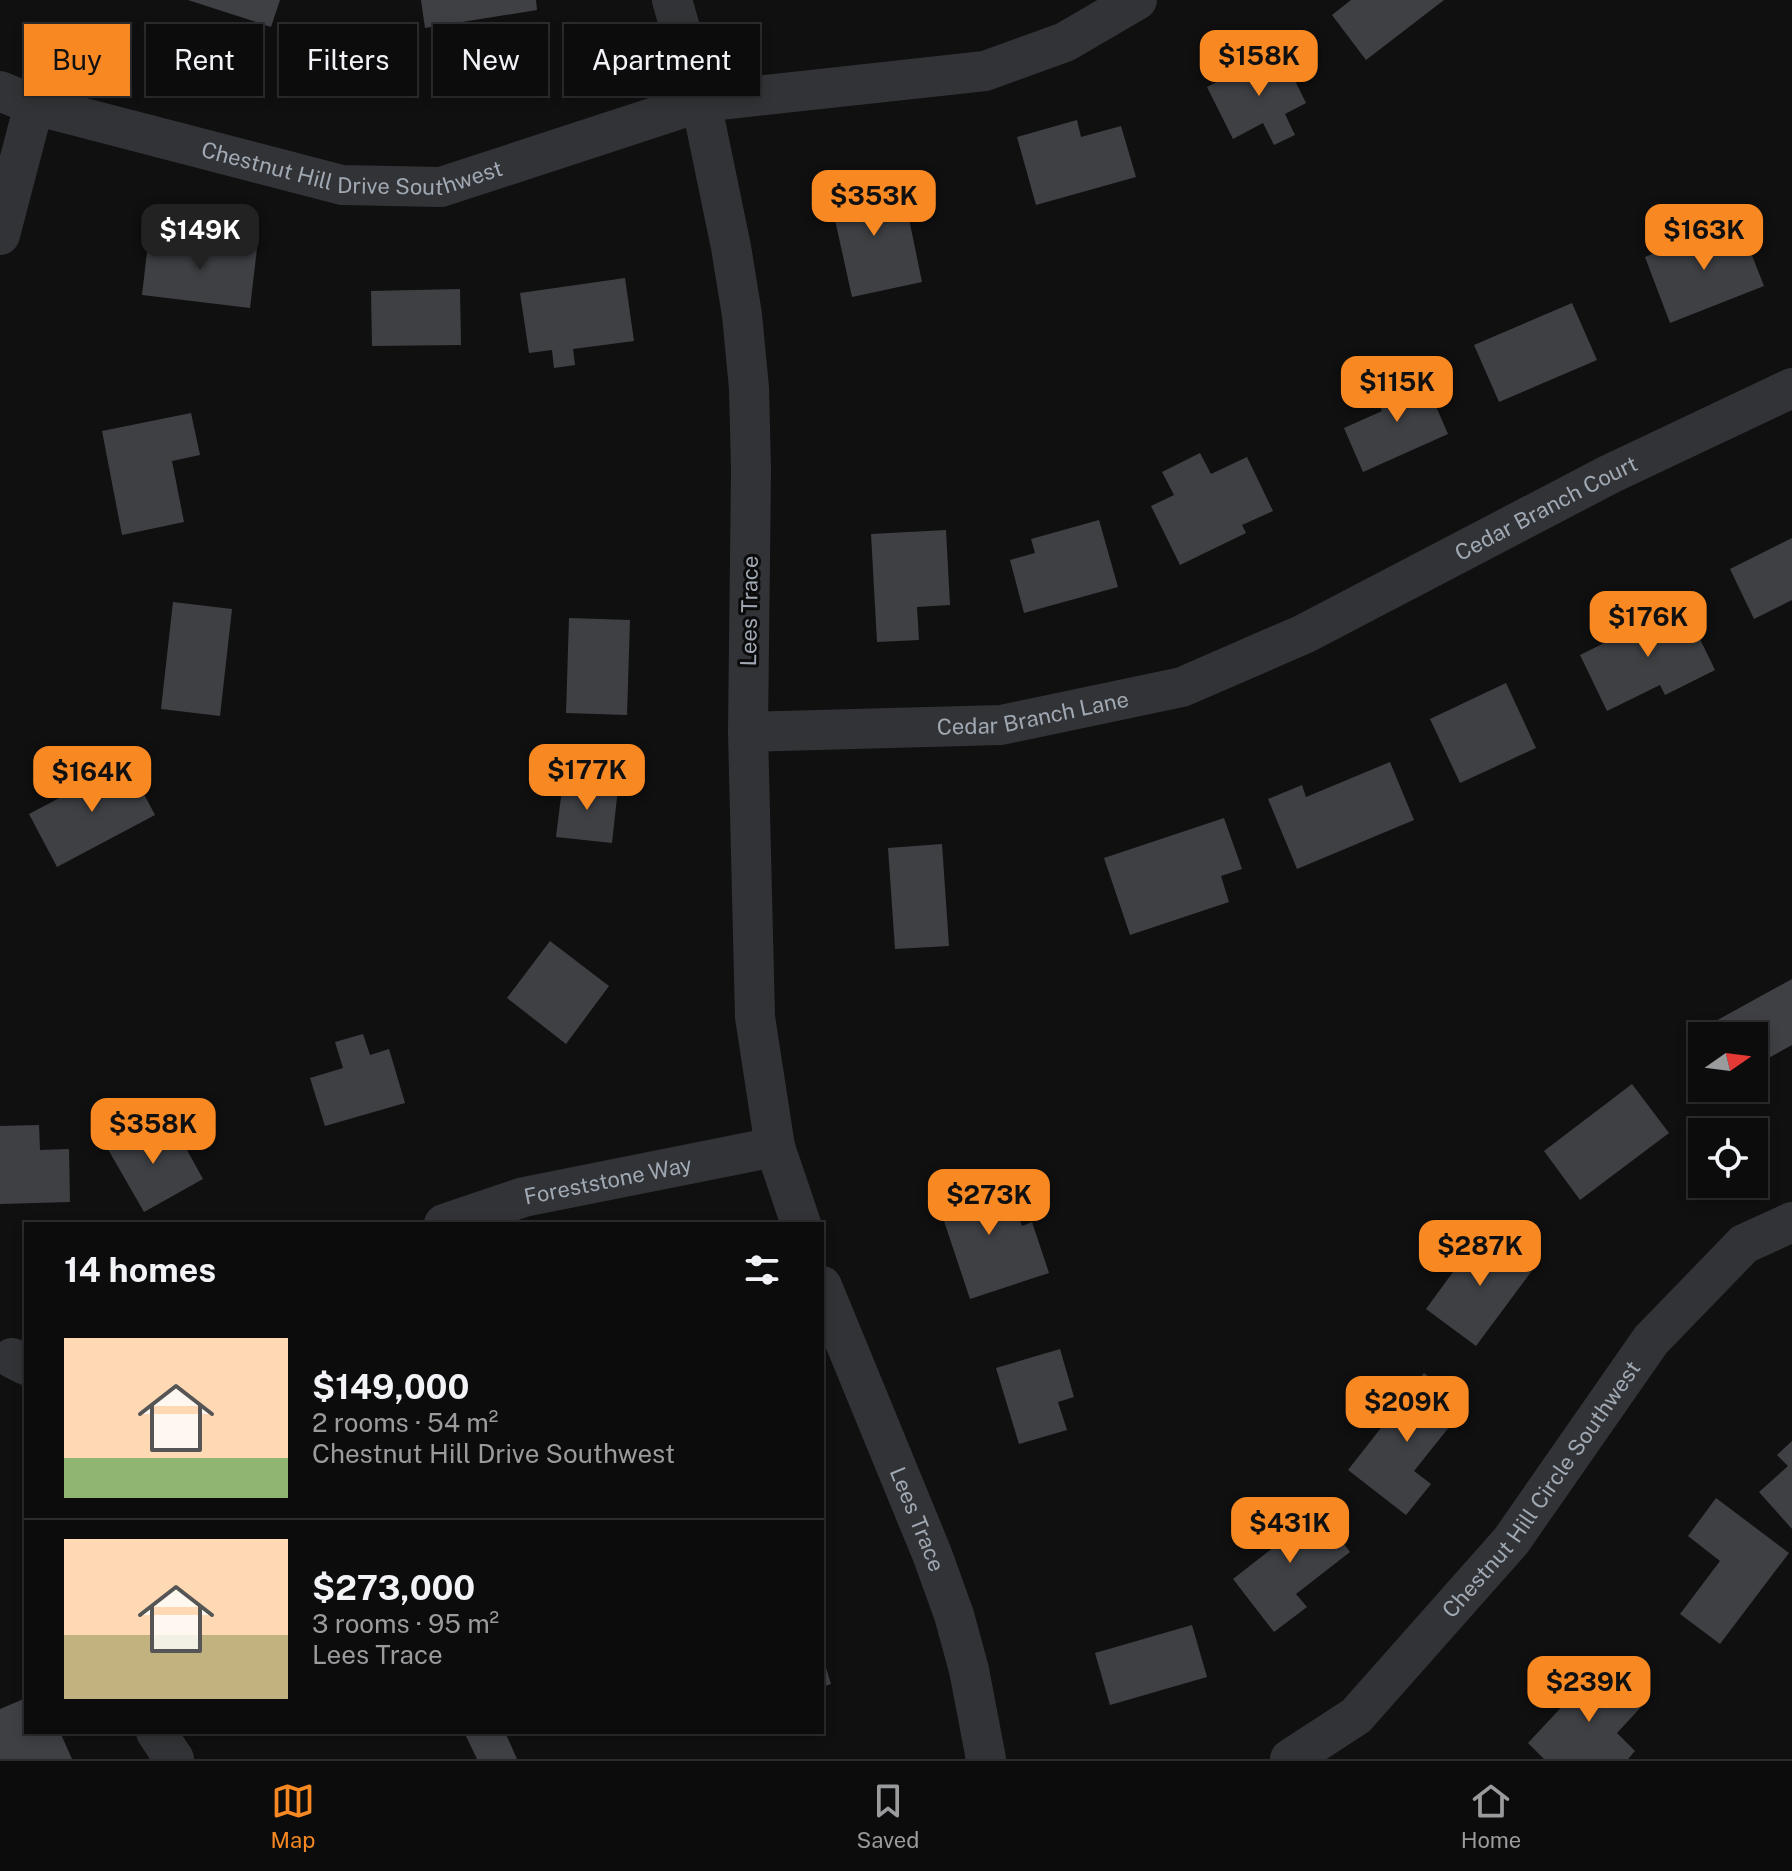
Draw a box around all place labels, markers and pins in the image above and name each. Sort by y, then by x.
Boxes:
pin: $158K [1203,30,1315,98]
pin: $353K [818,170,930,238]
pin: $149K [144,204,256,272]
pin: $163K [1648,204,1760,272]
pin: $115K [1341,356,1453,424]
pin: $176K [1592,591,1704,659]
pin: $177K [531,744,643,812]
pin: $164K [36,746,148,814]
pin: $358K [97,1098,209,1166]
pin: $273K [933,1169,1045,1237]
pin: $287K [1424,1220,1536,1288]
pin: $209K [1351,1376,1463,1444]
pin: $431K [1234,1497,1346,1565]
pin: $239K [1533,1656,1645,1724]

